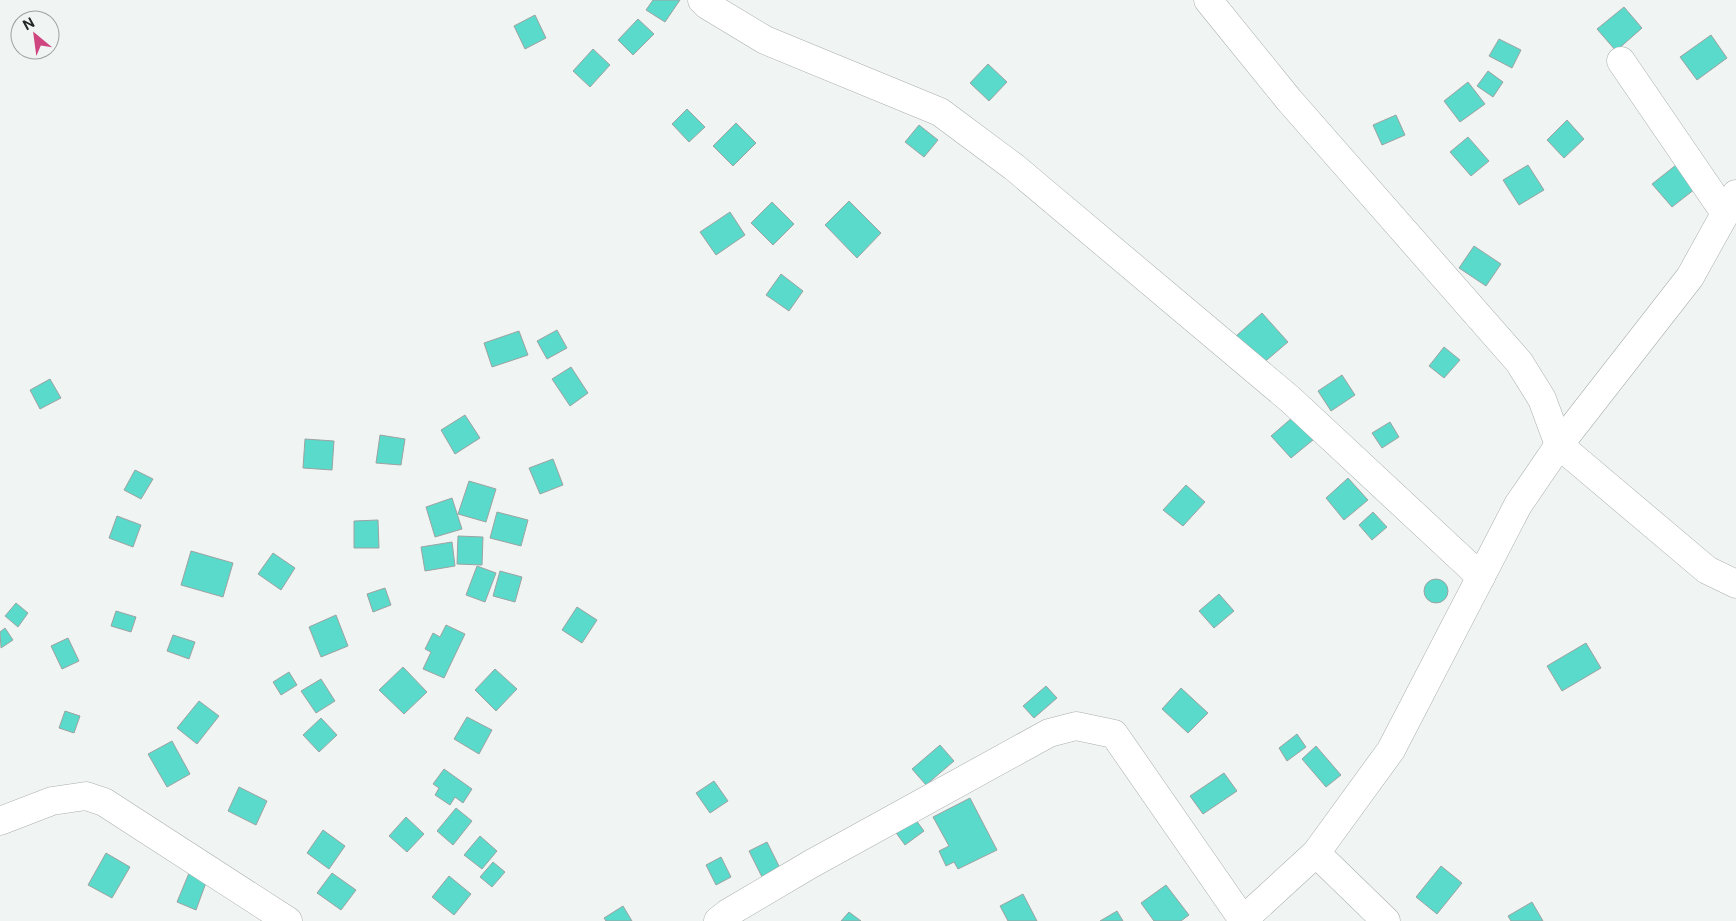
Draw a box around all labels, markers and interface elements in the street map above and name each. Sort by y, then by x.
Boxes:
north arrow [10,10,60,60]
text: N [20,14,37,33]

